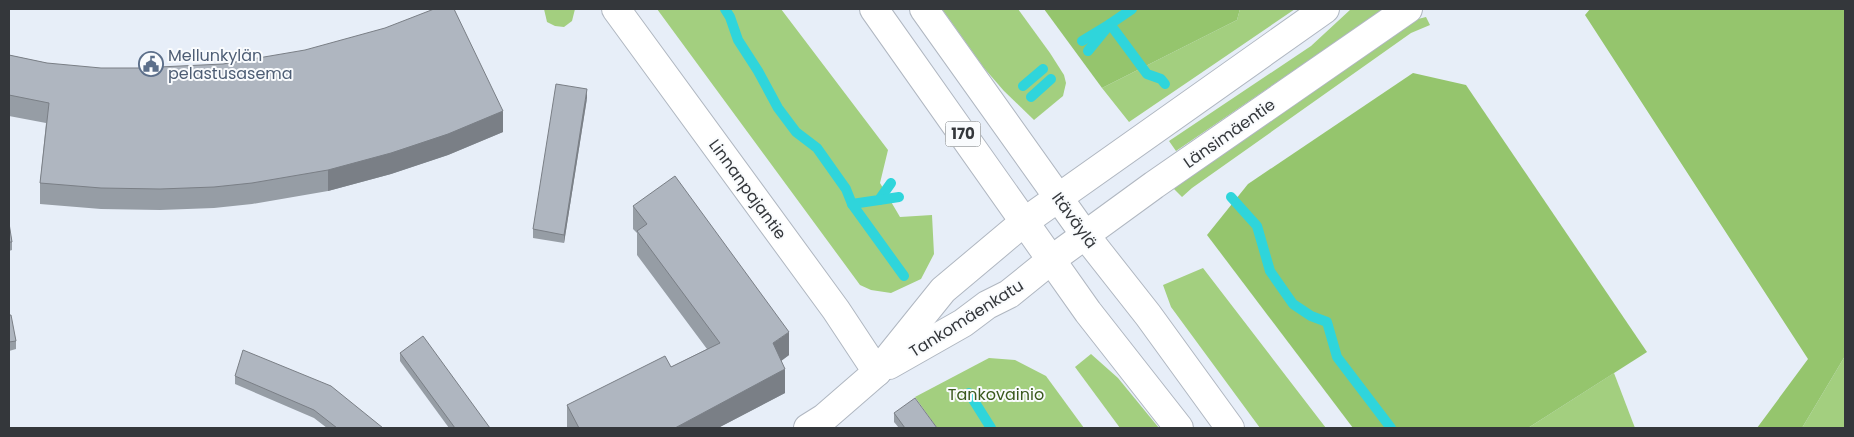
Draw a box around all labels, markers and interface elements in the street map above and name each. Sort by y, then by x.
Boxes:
place label: Mellunkylän pelastusasema [168,44,293,85]
public building icon: Mellunkylän pelastusasema [138,51,164,77]
street label: Länsimäentie [1179,93,1280,174]
road number: 170 [946,122,980,146]
street label: Linnanpajantie [703,135,792,244]
street label: Itäväylä [1046,188,1103,253]
street label: Tankomäenkatu [905,274,1028,363]
park label: Tankovainio [948,383,1044,406]

